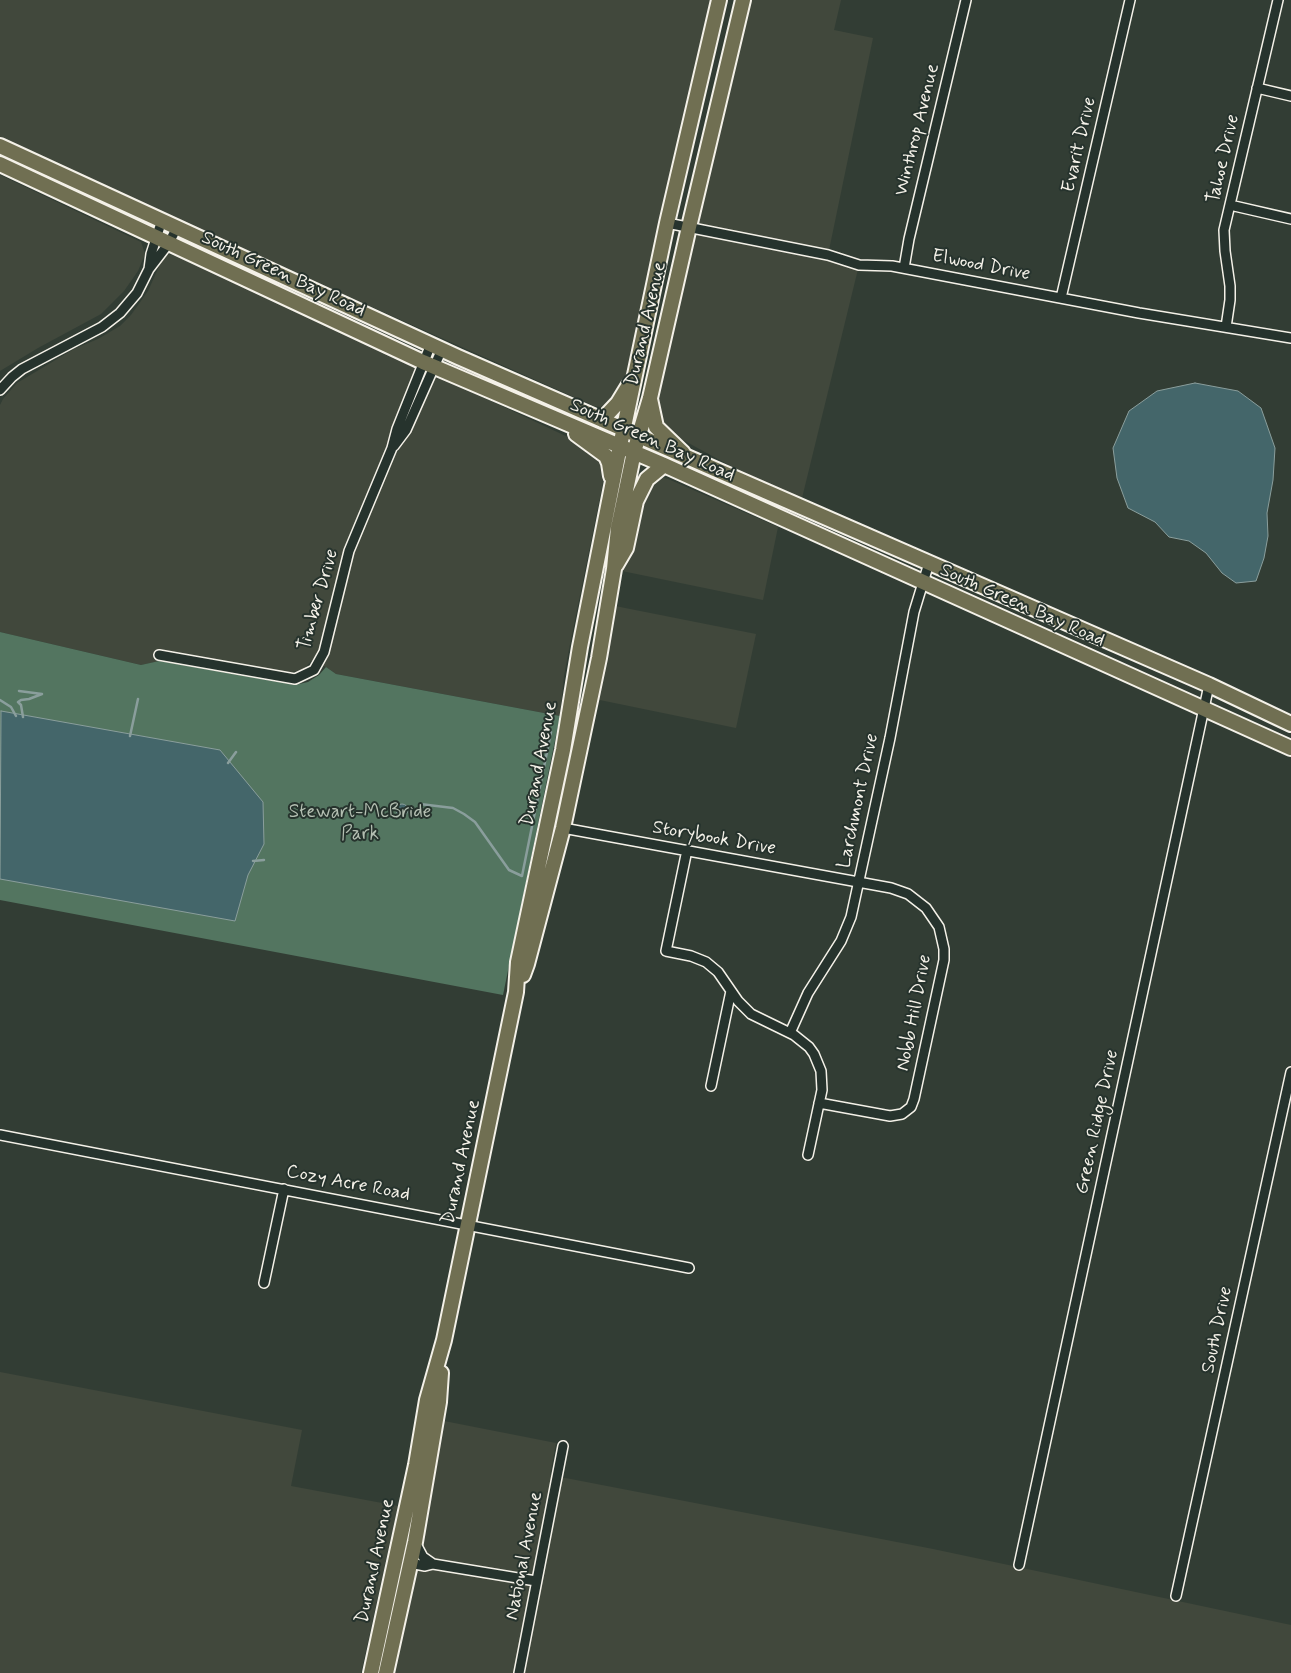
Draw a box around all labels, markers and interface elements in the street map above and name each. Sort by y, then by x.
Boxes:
street label: Winthrop Avenue [891,61,945,199]
street label: Evarit Drive [1058,95,1102,195]
street label: Tahoe Drive [1203,112,1245,206]
street label: South Green Bay Road [197,227,369,323]
street label: Elwood Drive [930,245,1032,287]
street label: Durand Avenue [622,260,672,388]
street label: South Green Bay Road [566,394,738,488]
street label: Timber Drive [294,547,344,653]
street label: South Green Bay Road [936,559,1108,653]
street label: Durand Avenue [517,700,563,828]
street label: Larchmont Drive [834,731,884,871]
park label: Stewart-McBride Park [289,802,431,846]
street label: Storybook Drive [650,817,778,861]
street label: Nobb Hill Drive [893,953,937,1073]
street label: Green Ridge Drive [1072,1048,1124,1196]
street label: Durand Avenue [438,1098,486,1226]
street label: Cozy Acre Road [284,1161,412,1207]
street label: South Drive [1198,1285,1238,1375]
street label: National Avenue [501,1490,549,1622]
street label: Durand Avenue [352,1497,400,1625]

